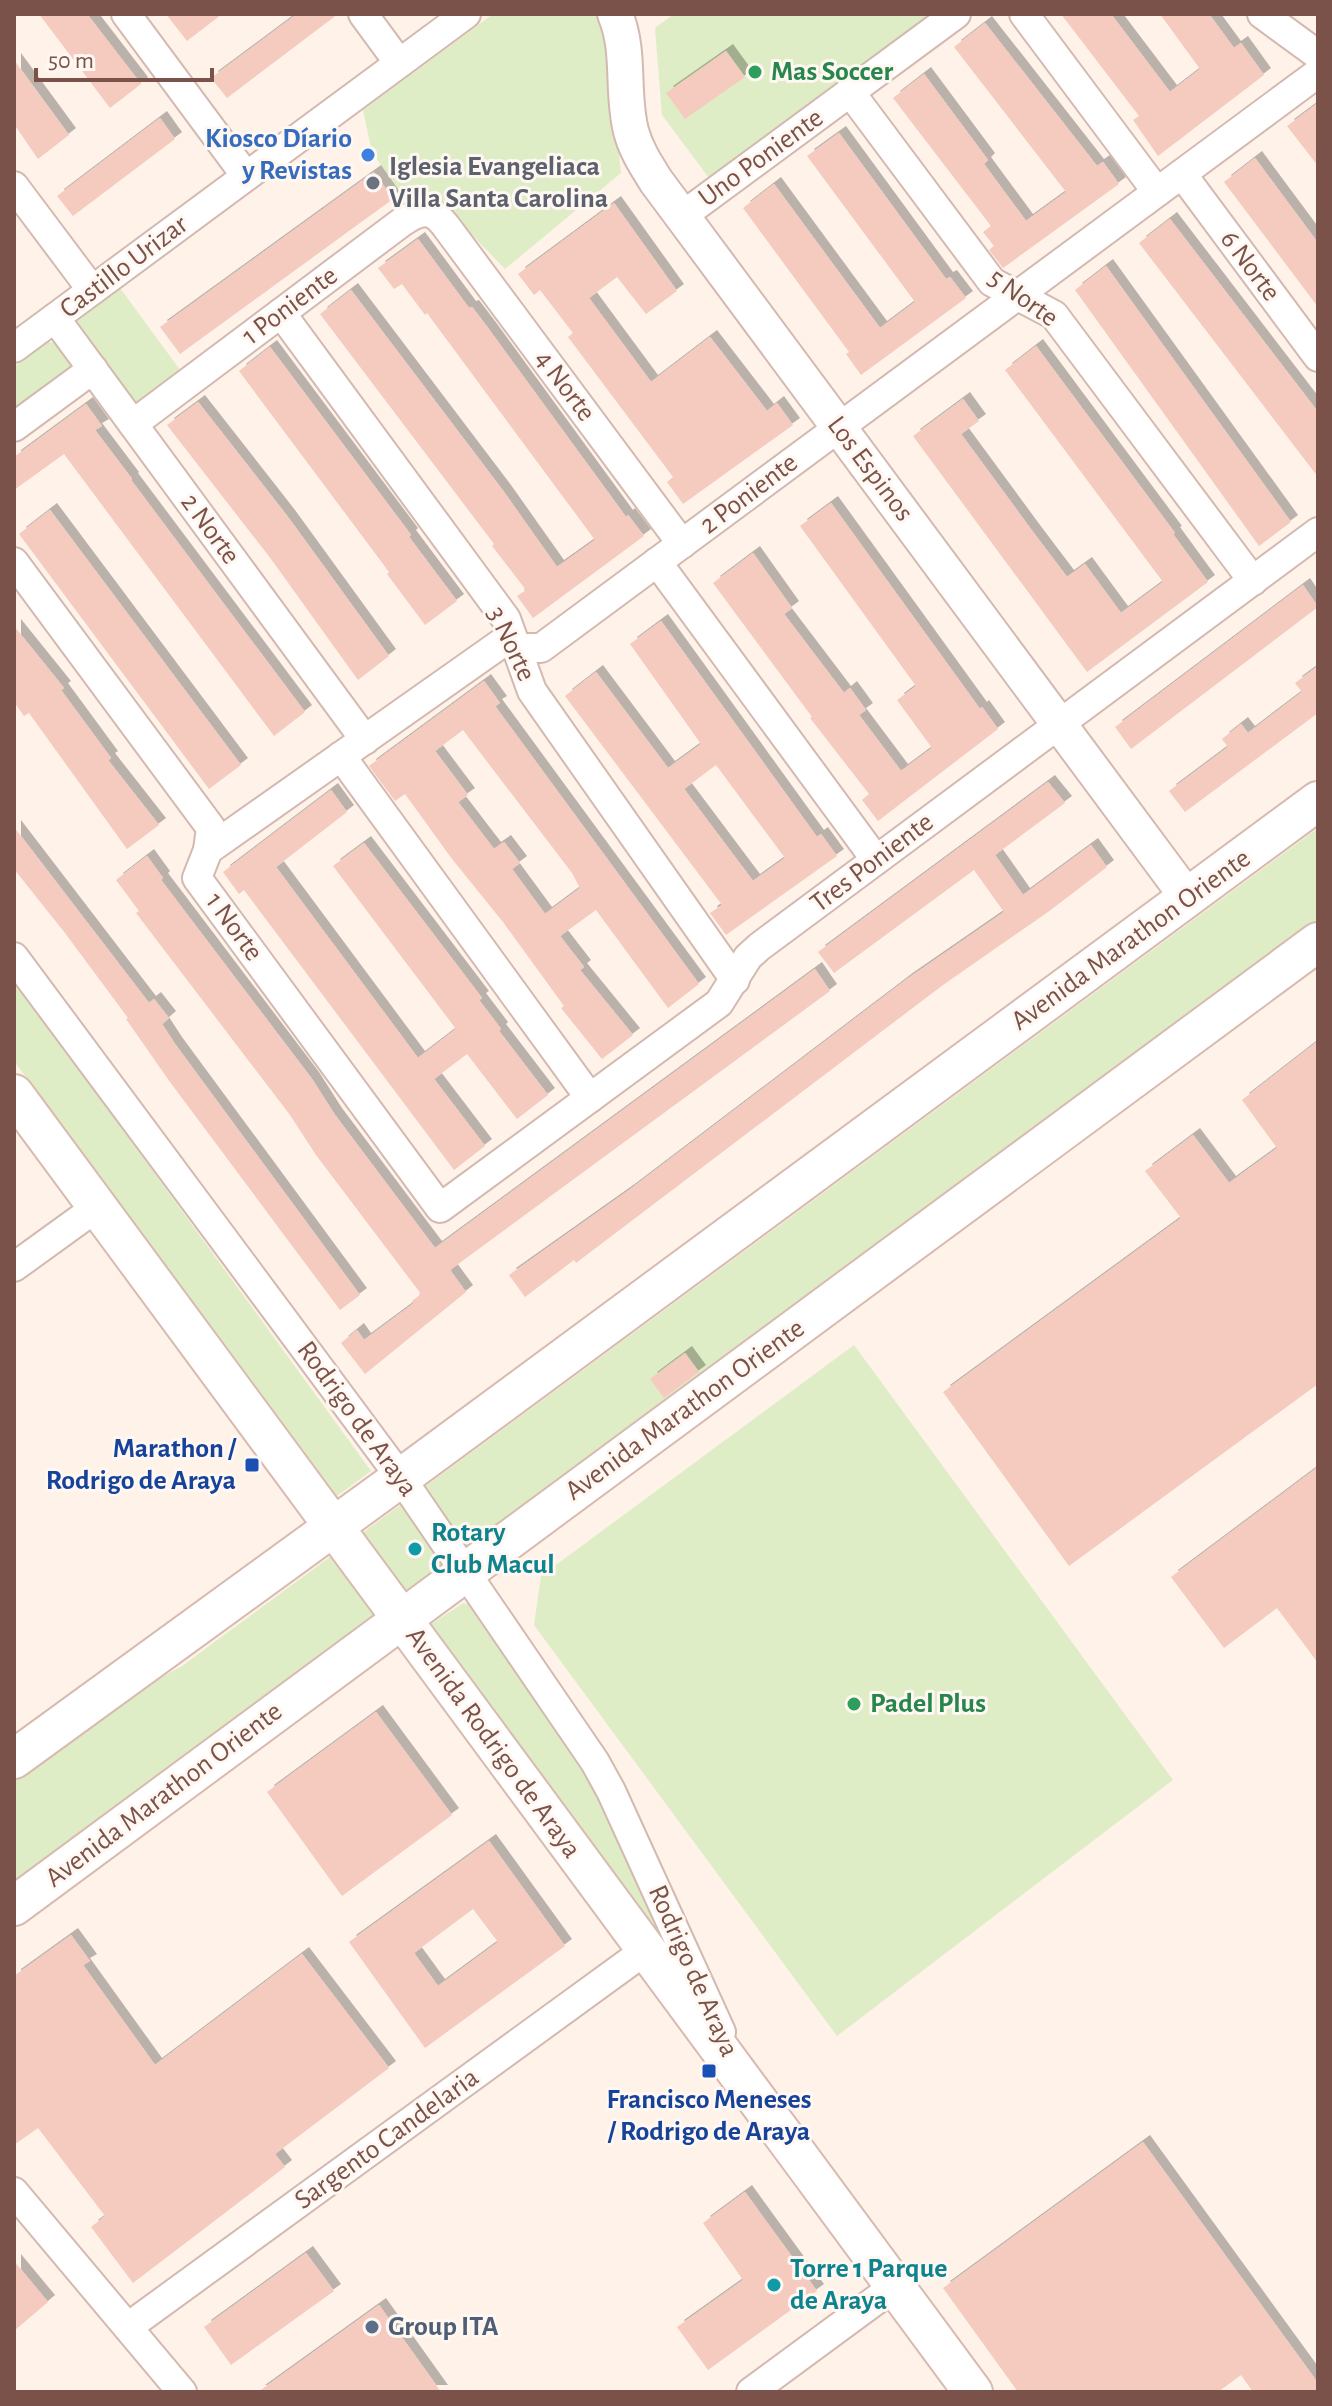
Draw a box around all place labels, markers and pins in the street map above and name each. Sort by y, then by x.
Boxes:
place label: Mas Soccer [771,58,894,86]
marker: Mas Soccer [746,63,764,81]
place label: Kiosco Díario y Revistas [205,125,352,185]
marker: Kiosco Díario y Revistas [359,146,377,164]
place label: Iglesia Evangeliaca Villa Santa Carolina [389,153,608,213]
marker: Iglesia Evangeliaca Villa Santa Carolina [364,174,382,192]
place label: Marathon / Rodrigo de Araya [46,1435,237,1495]
marker: Marathon / Rodrigo de Araya [243,1456,261,1474]
place label: Rotary Club Macul [431,1519,555,1579]
marker: Rotary Club Macul [406,1540,424,1558]
place label: Padel Plus [870,1690,986,1718]
marker: Padel Plus [845,1695,863,1713]
marker: Francisco Meneses / Rodrigo de Araya [700,2062,718,2080]
place label: Francisco Meneses / Rodrigo de Araya [606,2086,812,2146]
place label: Torre 1 Parque de Araya [790,2255,947,2315]
marker: Torre 1 Parque de Araya [765,2276,783,2294]
place label: Group ITA [388,2313,499,2341]
marker: Group ITA [363,2318,381,2336]

